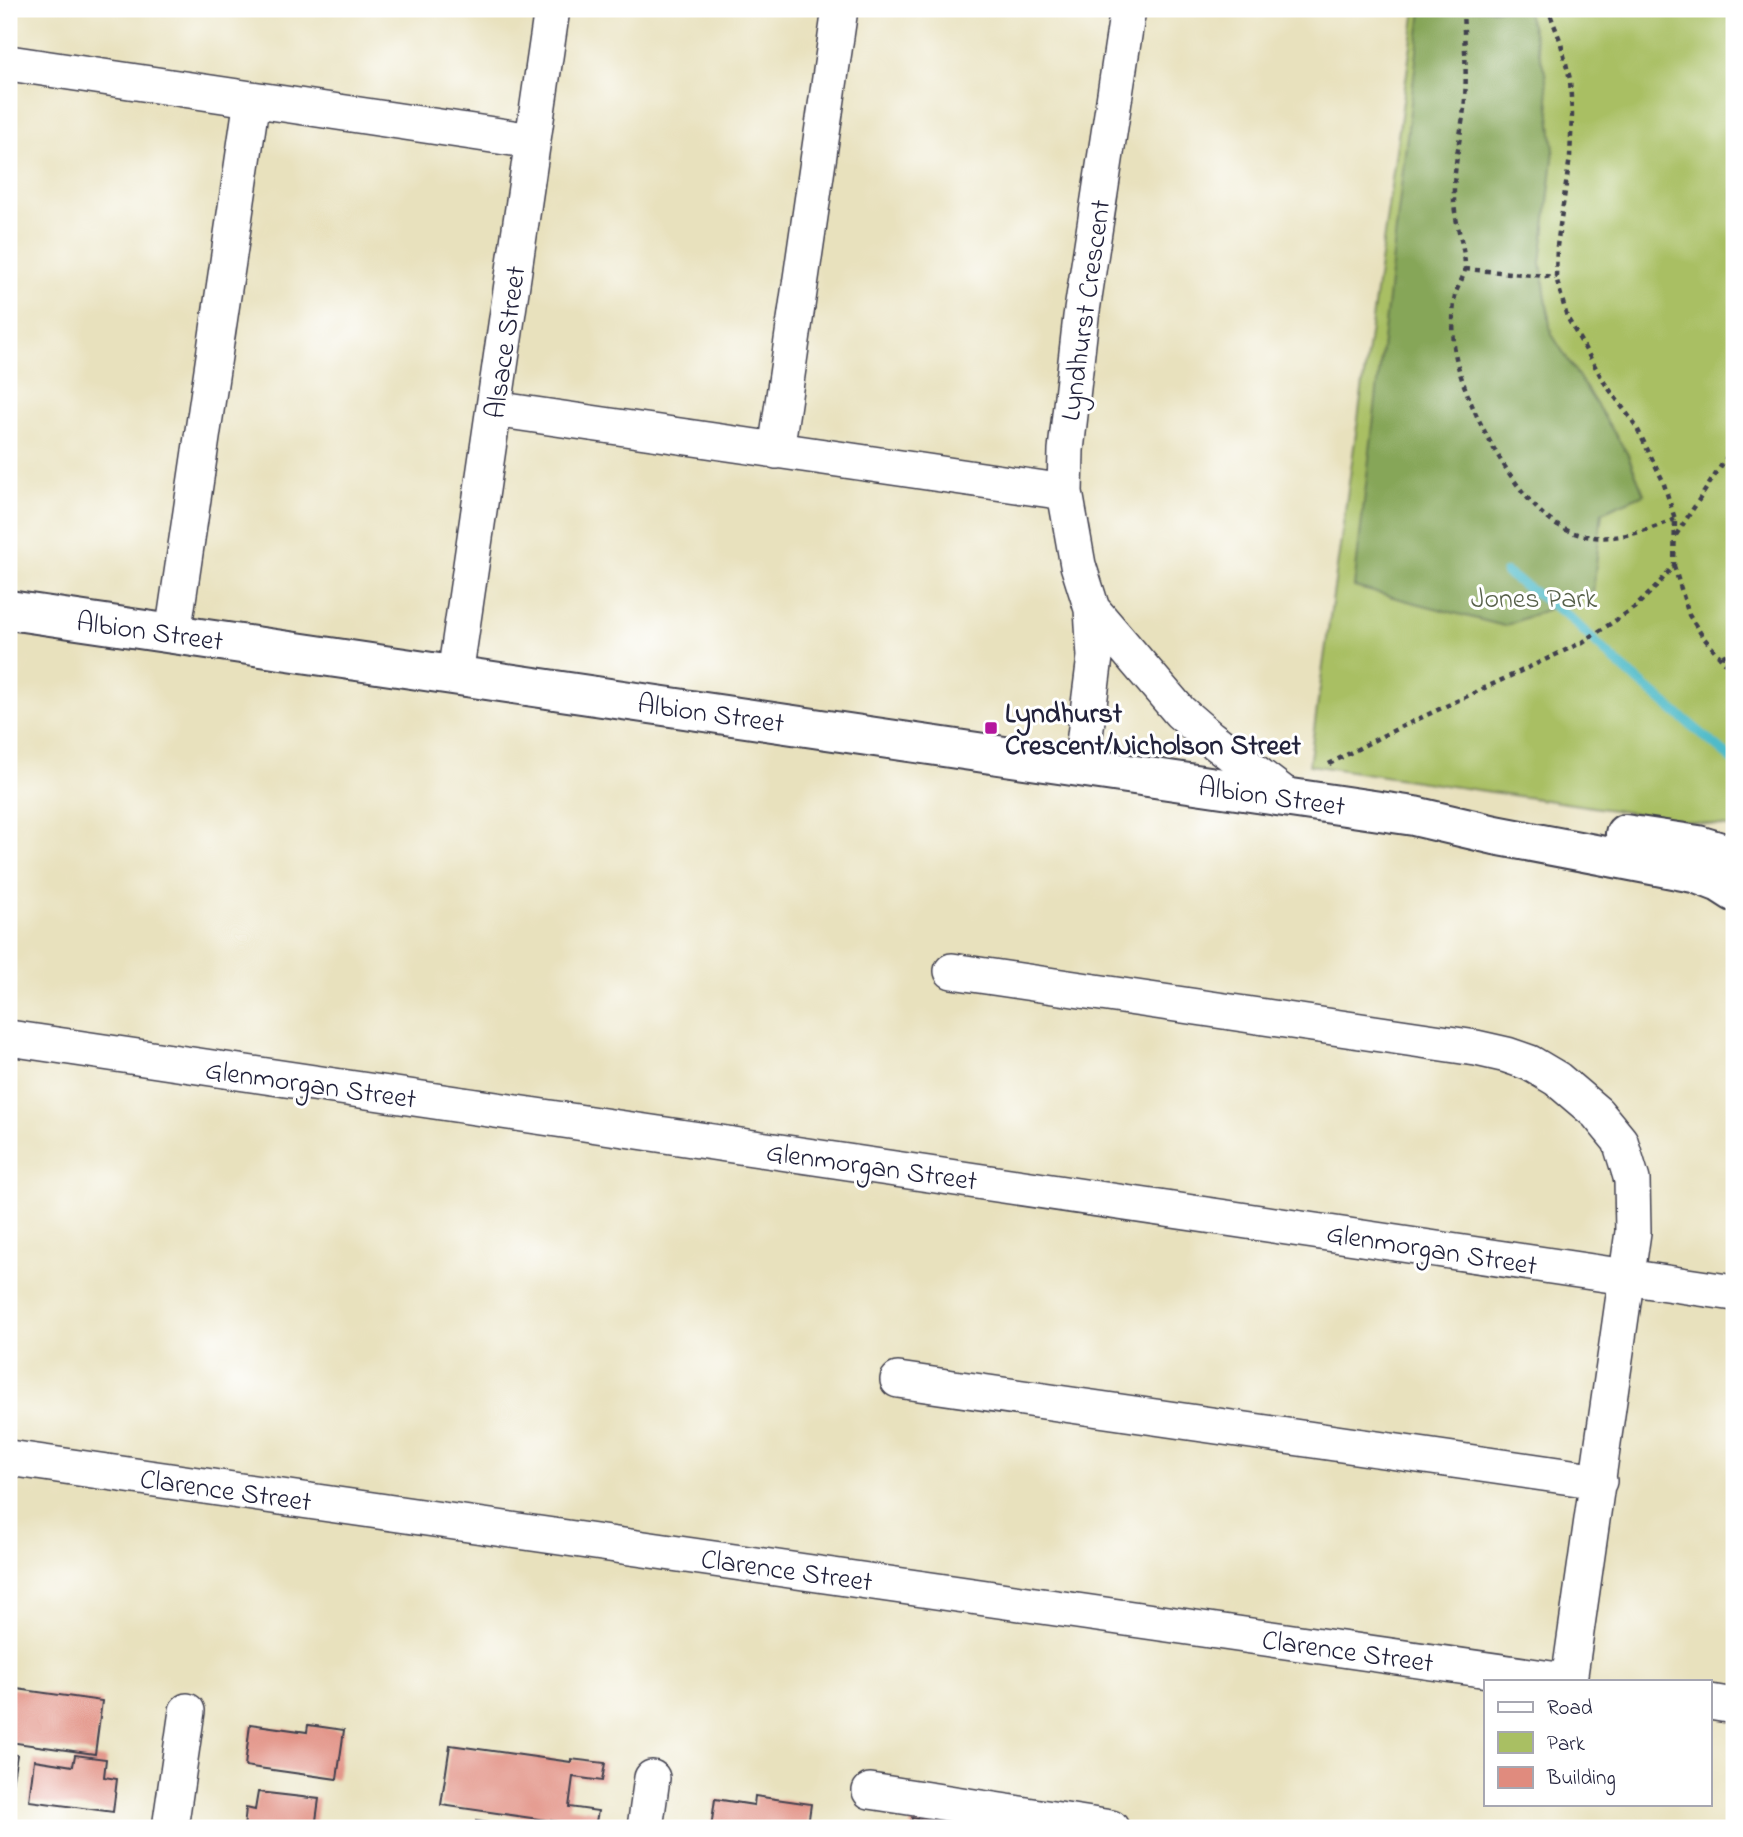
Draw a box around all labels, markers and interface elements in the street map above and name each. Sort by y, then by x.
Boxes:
street label: Lyndhurst Crescent [1052,197,1123,424]
street label: Alsace Street [476,263,538,422]
park label: Jones Park [1471,580,1598,621]
street label: Albion Street [74,603,225,664]
street label: Albion Street [635,685,786,746]
place label: Lyndhurst Crescent/Nicholson Street [1005,695,1302,768]
marker: Lyndhurst Crescent/Nicholson Street [983,720,999,736]
street label: Albion Street [1196,768,1347,829]
street label: Glenmorgan Street [202,1051,419,1122]
street label: Glenmorgan Street [763,1133,980,1204]
street label: Glenmorgan Street [1323,1215,1540,1288]
street label: Clarence Street [137,1460,314,1525]
street label: Clarence Street [698,1540,875,1605]
street label: Clarence Street [1259,1621,1436,1686]
legend [1484,1680,1712,1806]
text: Road [1547,1694,1593,1724]
text: Park [1547,1730,1586,1760]
text: Building [1546,1764,1616,1796]

